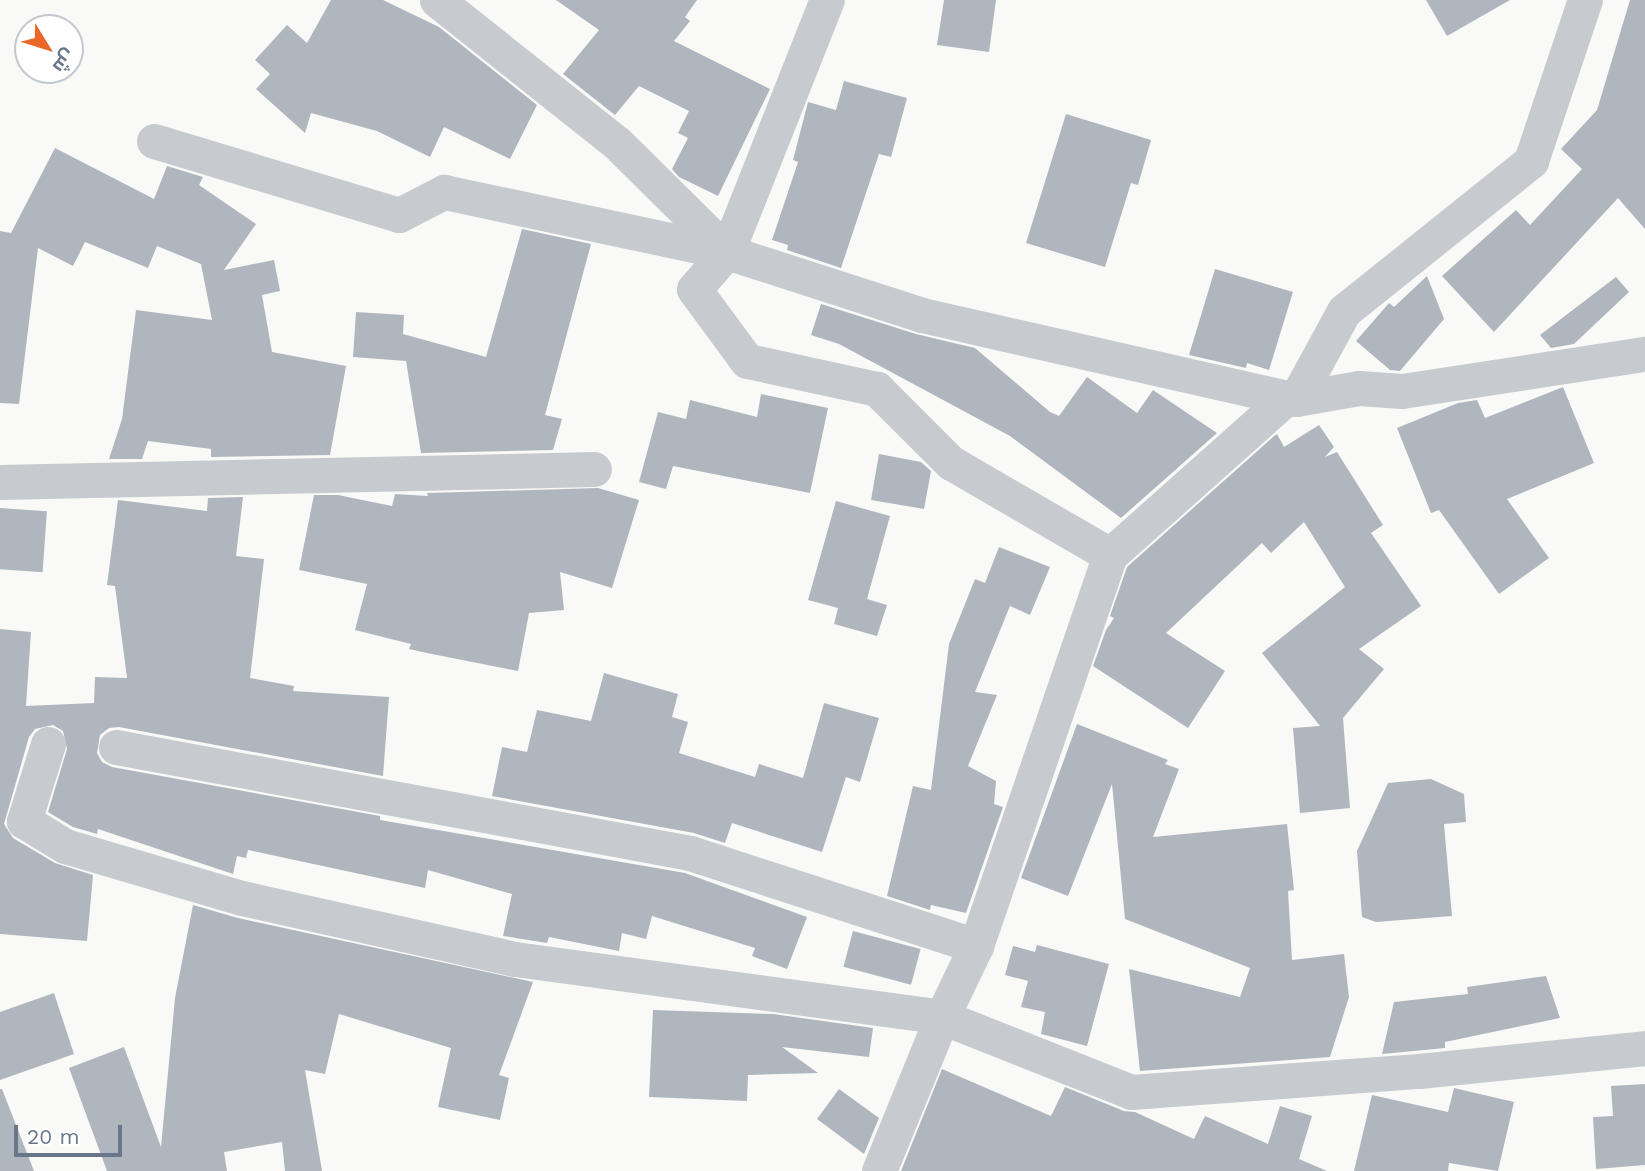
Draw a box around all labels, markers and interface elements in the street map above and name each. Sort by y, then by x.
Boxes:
north arrow [14,14,84,84]
text: ش [48,44,81,78]
scale bar [18,1112,126,1156]
text: 20 m [27,1124,79,1149]

